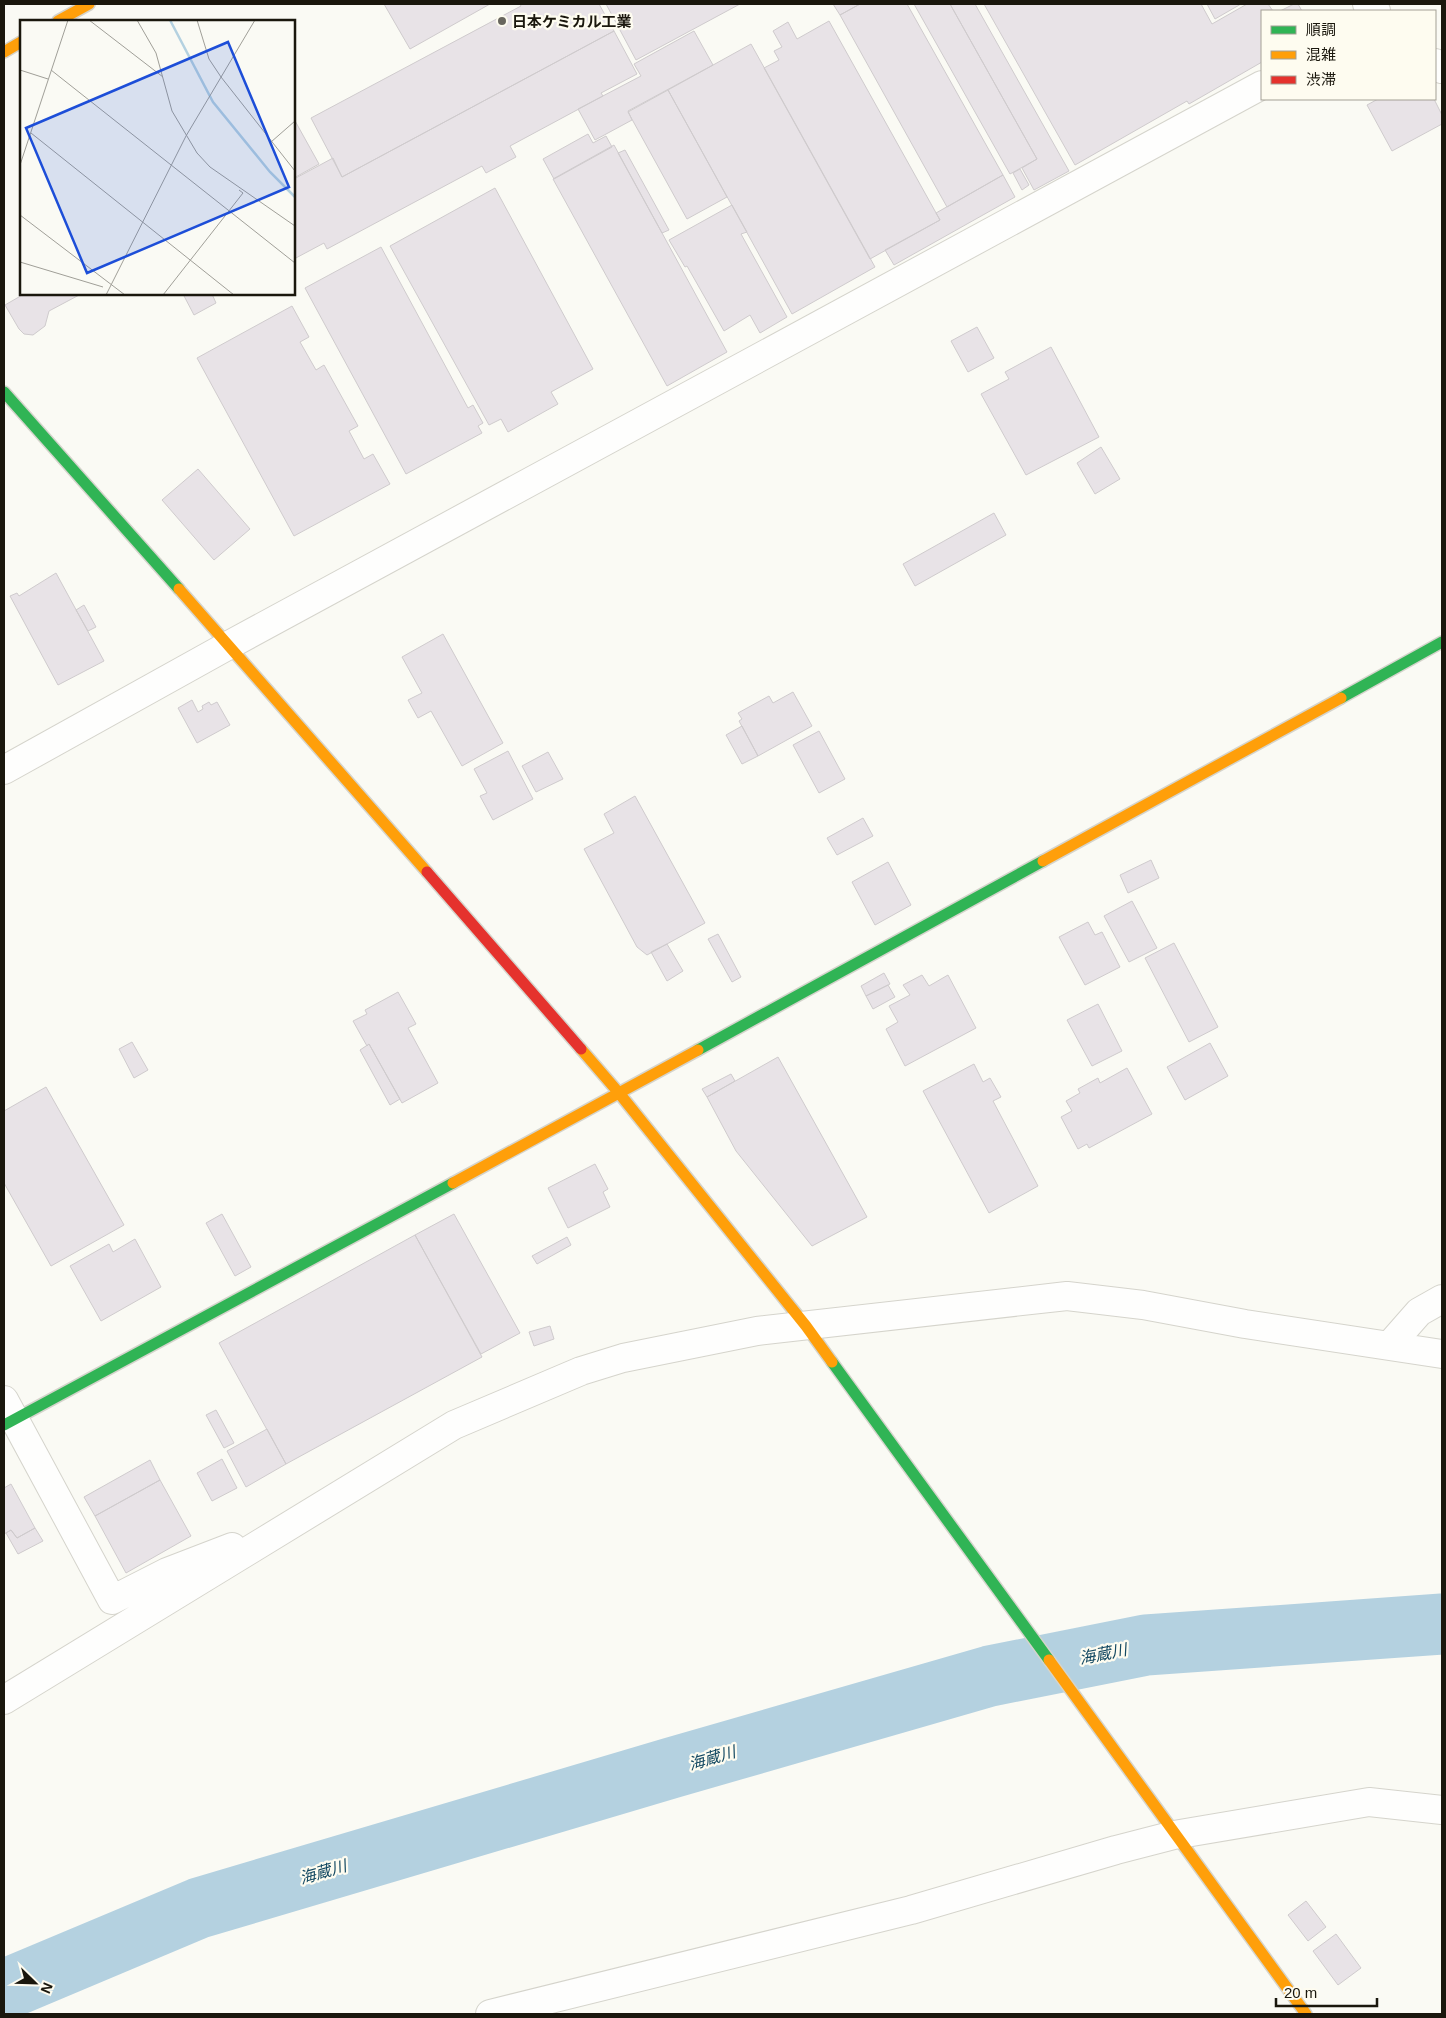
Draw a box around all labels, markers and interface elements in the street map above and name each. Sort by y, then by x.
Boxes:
legend [1261,10,1436,100]
place label: 日本ケミカル工業 [512,13,632,30]
marker: 日本ケミカル工業 [496,15,508,27]
inset map [20,20,295,295]
text: 順調 [1306,21,1336,38]
text: 混雑 [1306,46,1336,63]
text: 渋滞 [1306,71,1336,88]
water label: 海蔵川 [1078,1641,1130,1667]
water label: 海蔵川 [687,1743,739,1773]
water label: 海蔵川 [298,1857,350,1887]
north arrow [10,1958,60,2008]
scale bar [1276,1976,1377,2008]
text: N [38,1980,56,1996]
text: 20 m [1284,1984,1317,2001]

